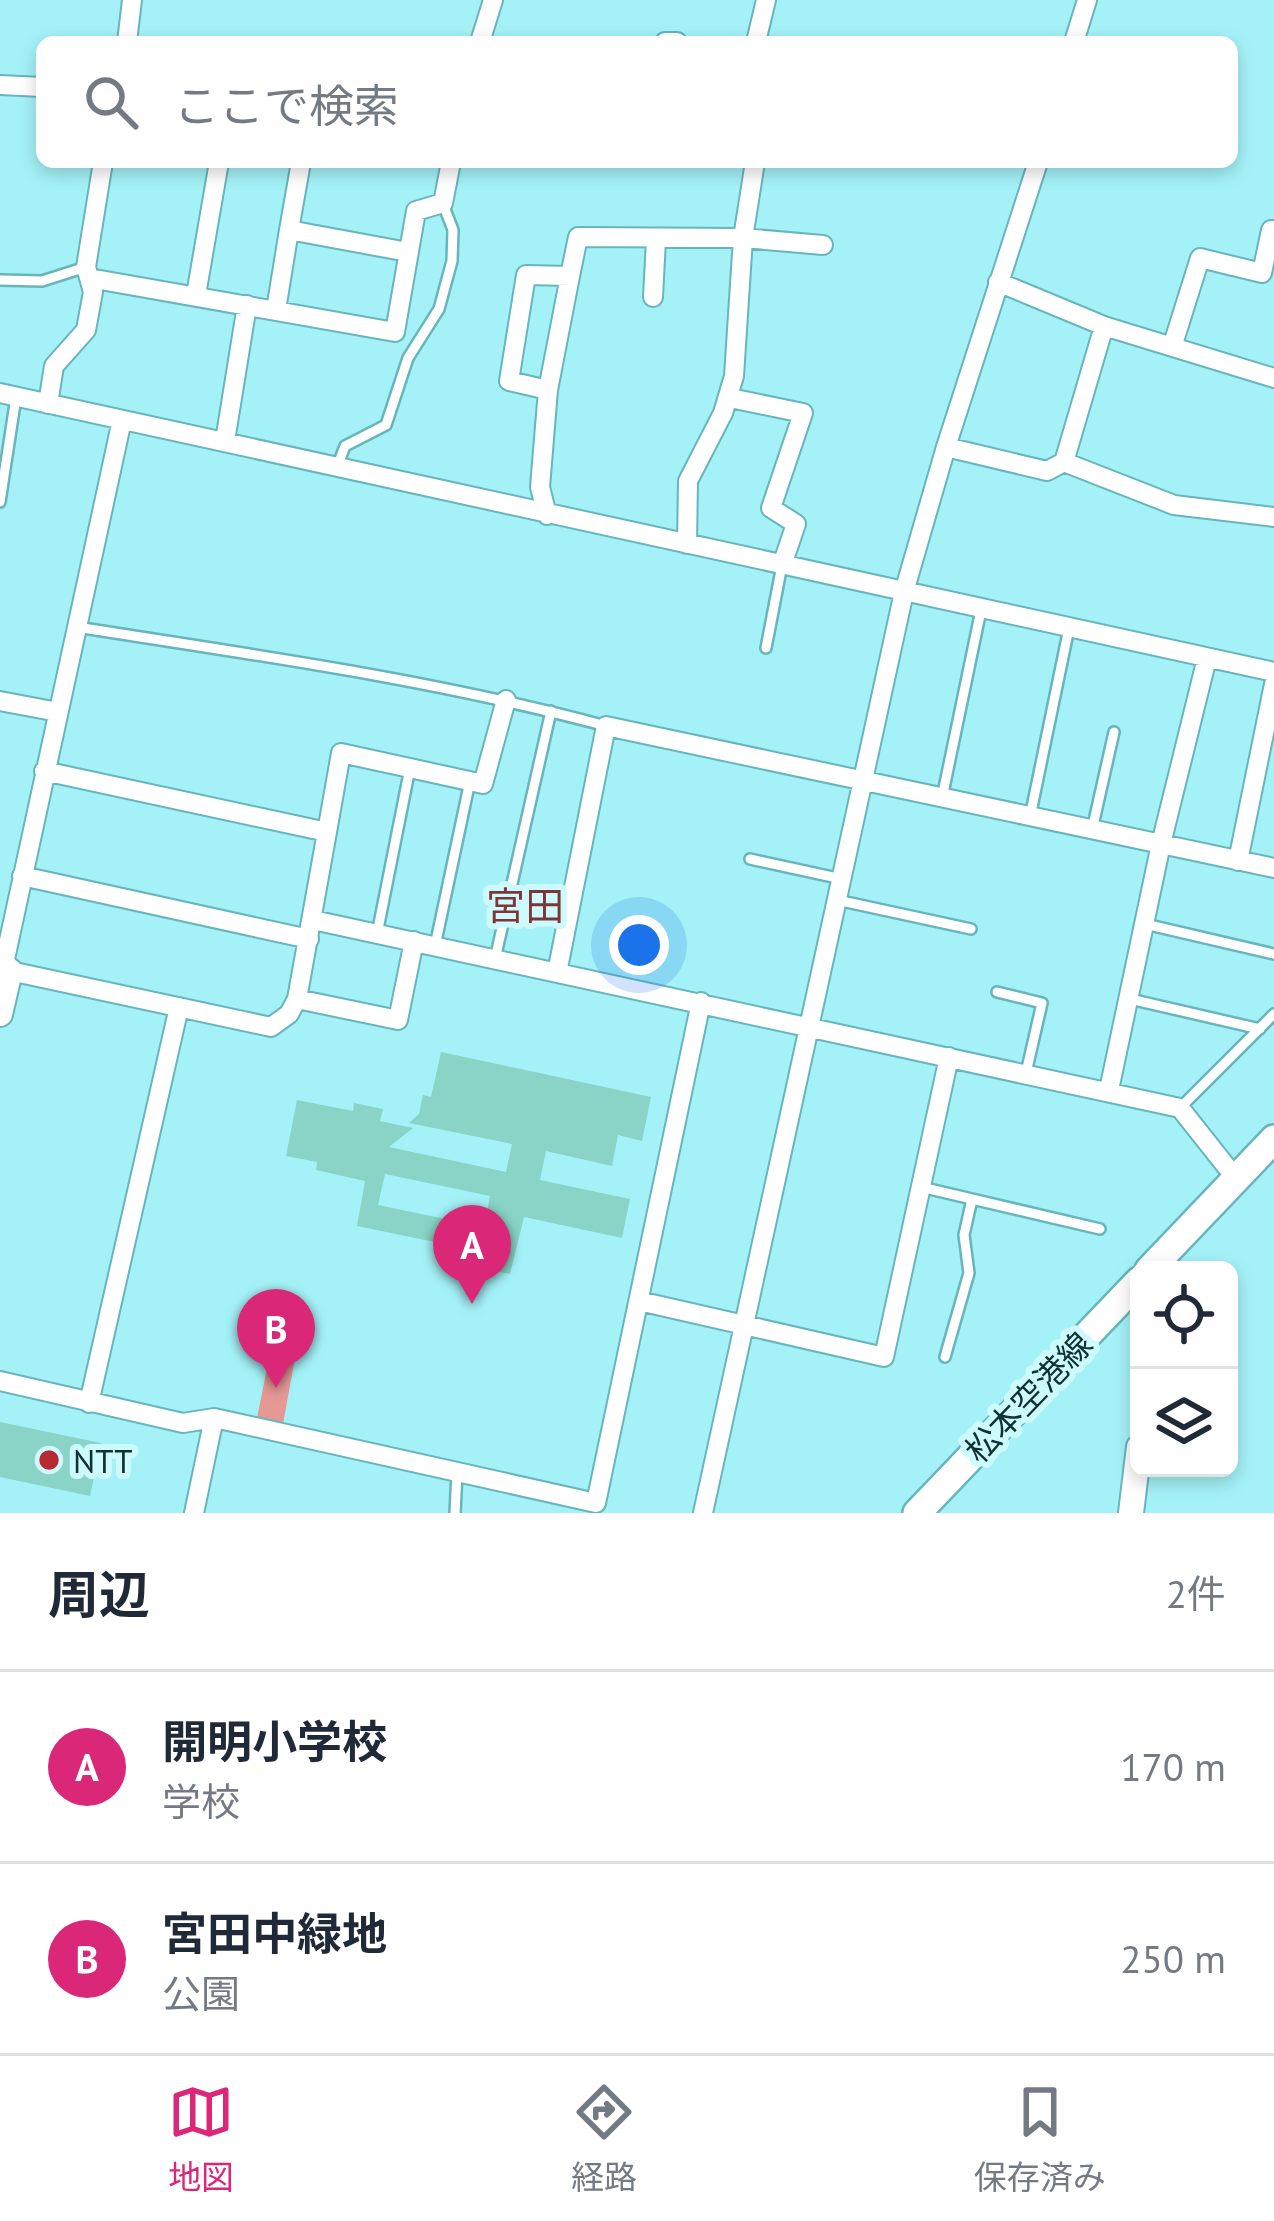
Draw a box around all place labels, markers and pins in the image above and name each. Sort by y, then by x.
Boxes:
pin: A [433,1205,511,1304]
pin: B [237,1289,315,1388]
place label: NTT [73,1439,133,1482]
marker: NTT [36,1447,62,1473]

